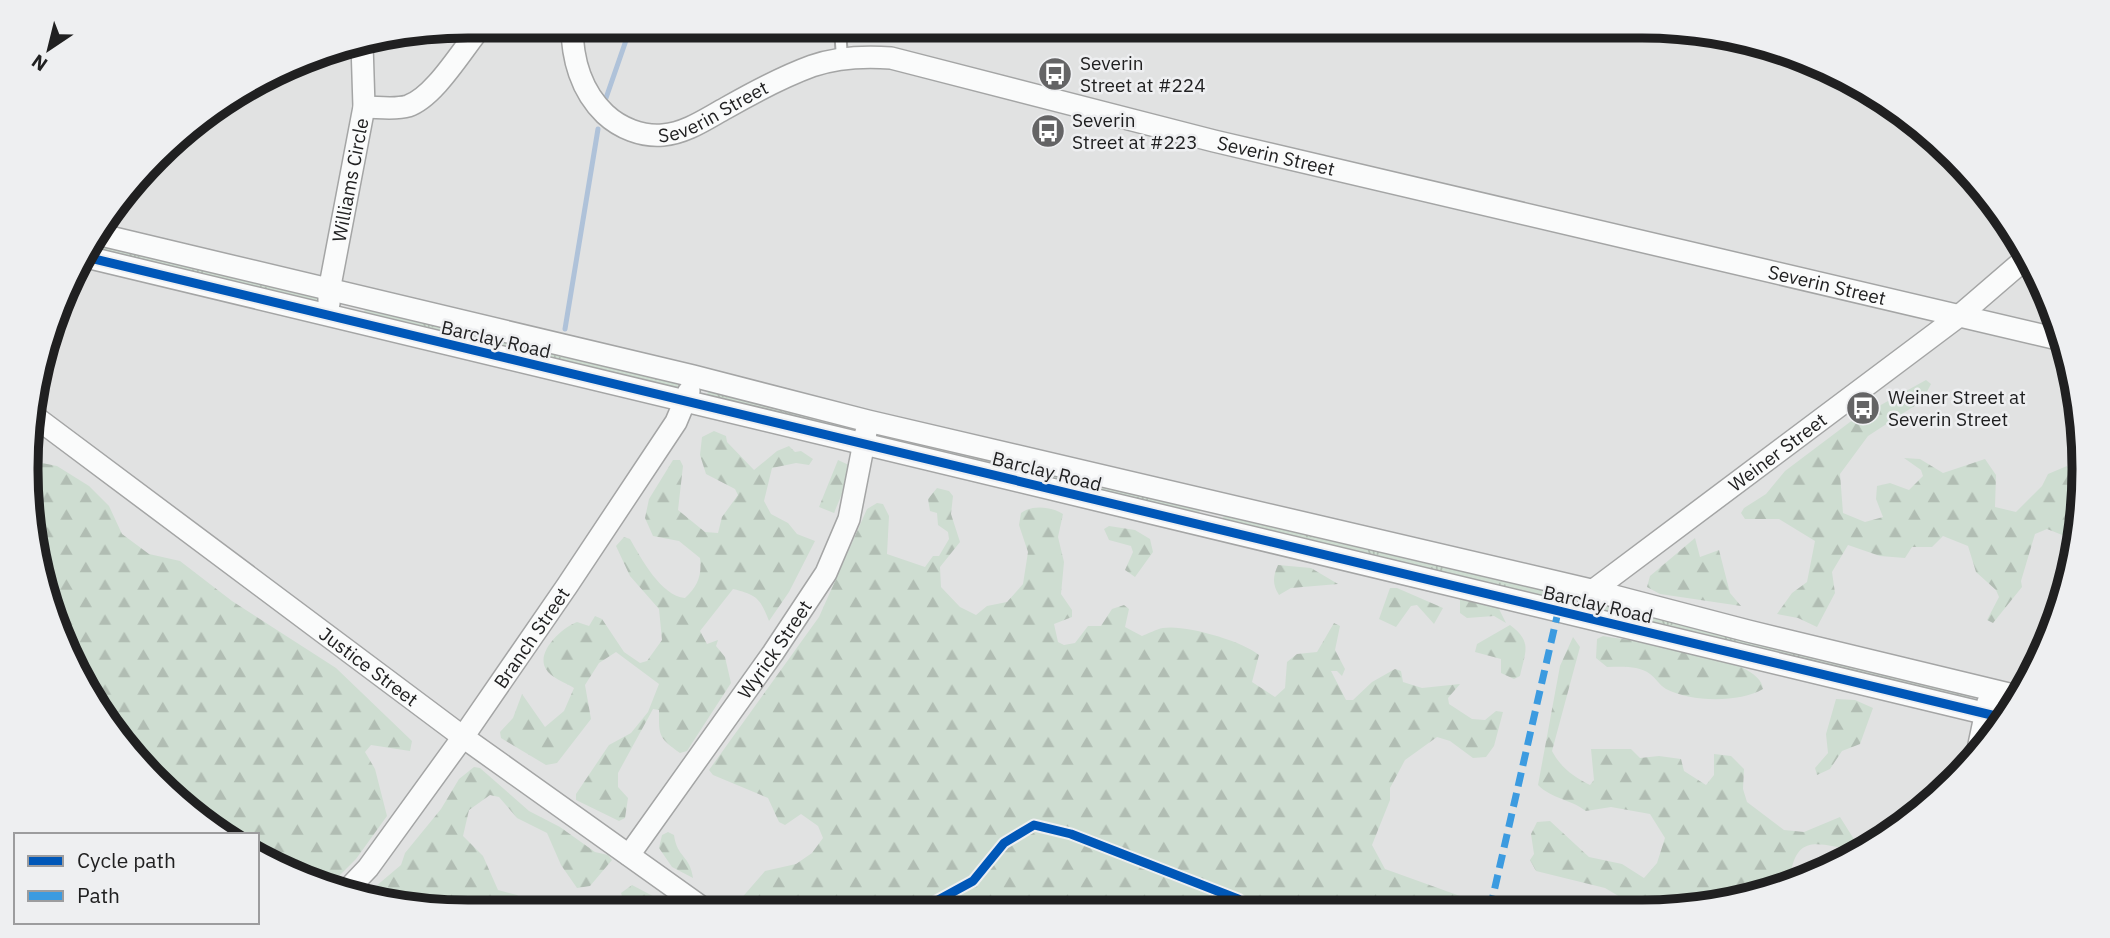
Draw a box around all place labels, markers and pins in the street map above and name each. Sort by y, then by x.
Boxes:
place label: Severin Street at #224 [1080,51,1206,97]
bus stop icon: Severin Street at #224 [1036,55,1074,93]
place label: Severin Street at #223 [1072,108,1198,154]
bus stop icon: Severin Street at #223 [1029,112,1067,150]
place label: Weiner Street at Severin Street [1888,385,2026,431]
bus stop icon: Weiner Street at Severin Street [1844,389,1882,427]

